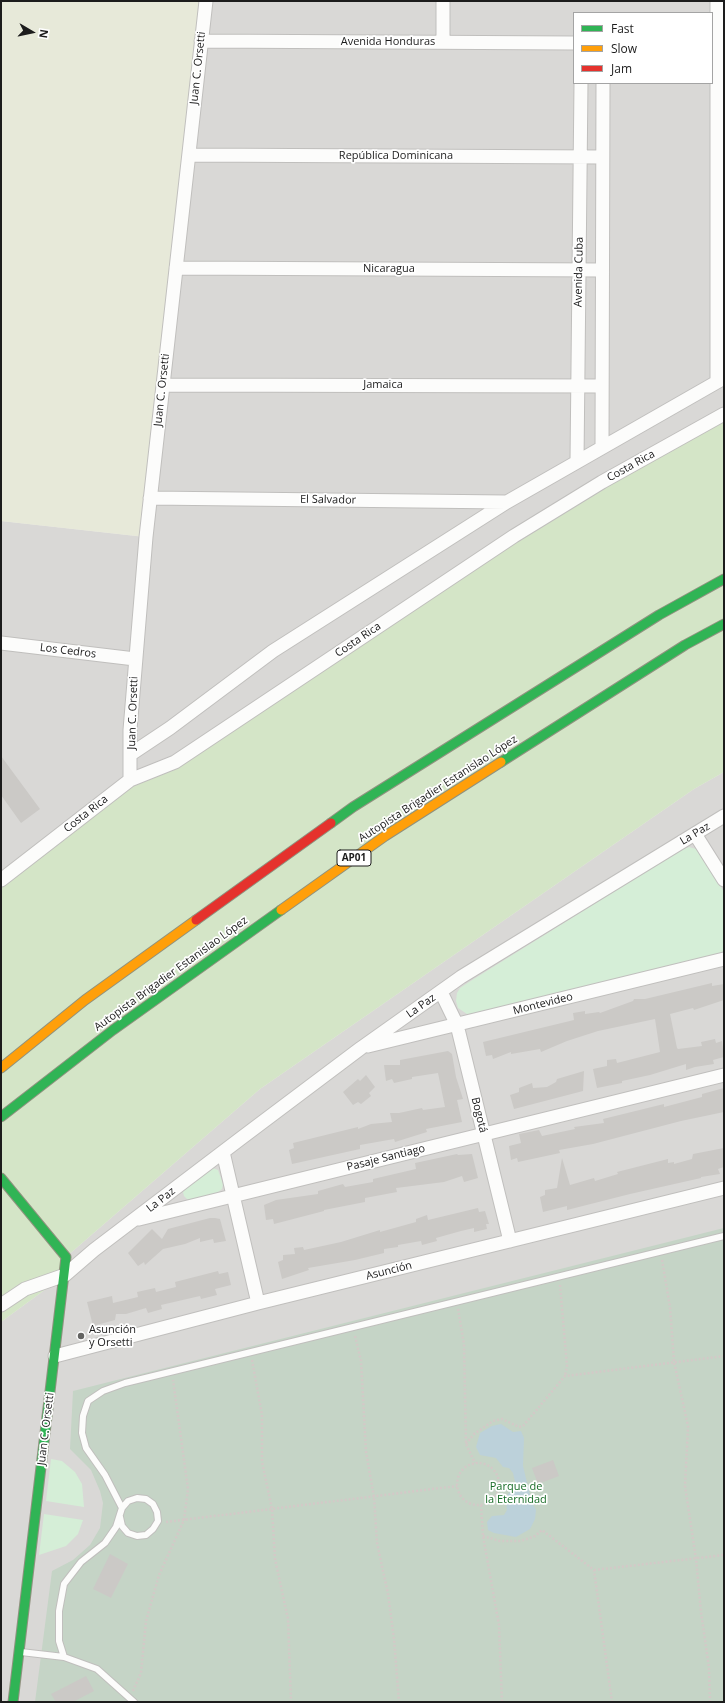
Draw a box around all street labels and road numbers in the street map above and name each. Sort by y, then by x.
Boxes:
street label: Juan C. Orsetti [188,31,208,105]
street label: Avenida Honduras [341,35,435,49]
street label: República Dominicana [339,149,453,163]
street label: Avenida Cuba [572,237,586,307]
street label: Nicaragua [363,262,415,276]
street label: Juan C. Orsetti [152,353,172,427]
street label: Jamaica [363,378,403,392]
street label: Costa Rica [605,447,657,485]
street label: El Salvador [300,493,356,507]
street label: Costa Rica [332,620,384,660]
street label: Los Cedros [39,641,97,661]
street label: Juan C. Orsetti [125,676,141,750]
street label: Autopista Brigadier Estanislao López [356,733,520,845]
street label: Costa Rica [61,793,111,835]
street label: La Paz [678,820,712,848]
road number: AP01 [337,850,371,866]
street label: Autopista Brigadier Estanislao López [92,914,250,1034]
street label: Montevideo [512,990,574,1018]
street label: La Paz [404,991,438,1021]
street label: Bogotá [468,1096,490,1134]
street label: Pasaje Santiago [346,1142,426,1174]
street label: La Paz [144,1185,178,1215]
street label: Asunción [365,1259,413,1283]
street label: Juan C. Orsetti [35,1392,57,1466]

